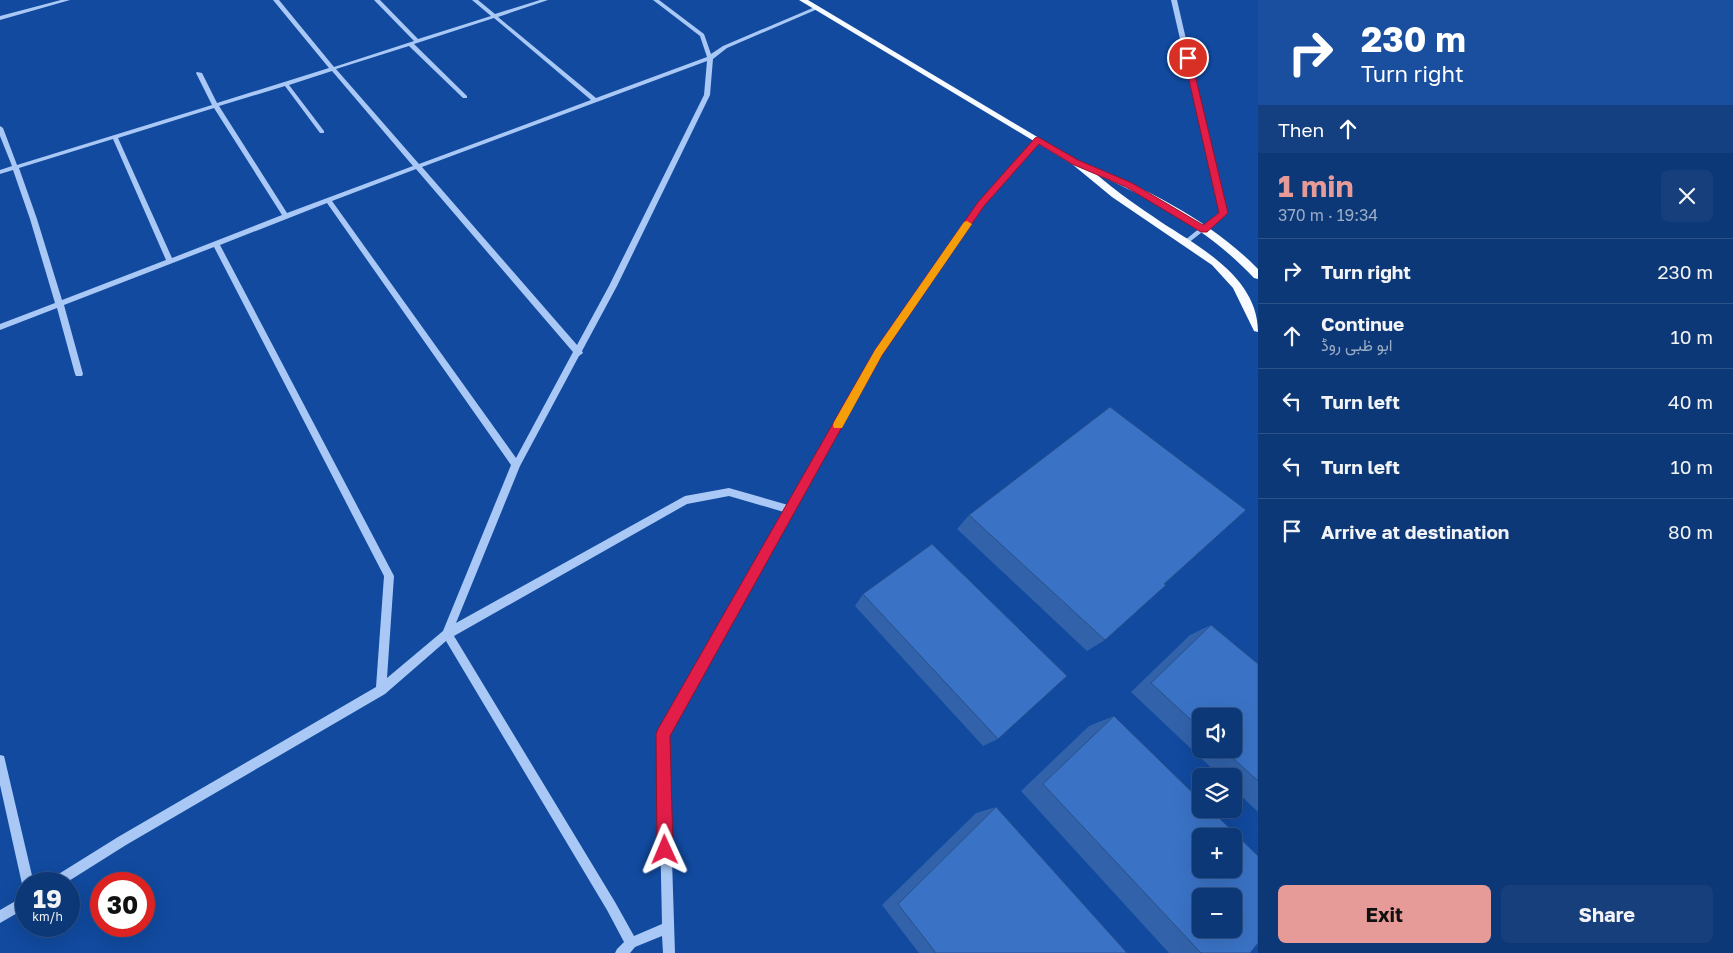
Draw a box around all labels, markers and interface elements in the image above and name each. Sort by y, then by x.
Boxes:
text: 230 m [1361,18,1466,60]
icon: right [1278,20,1343,85]
pin [1167,37,1209,79]
icon: arrive [1174,44,1202,72]
text: Turn right [1361,60,1464,87]
icon: ahead [1334,115,1362,143]
text: Then [1278,118,1324,141]
text: 1 min [1278,168,1354,204]
button: close [1661,170,1713,222]
text: 370 m · 19:34 [1278,205,1378,225]
icon: right [1278,257,1306,285]
text: Turn right [1321,260,1411,283]
text: 230 m [1658,260,1713,283]
text: Continue [1321,312,1404,335]
icon: ahead [1278,322,1306,350]
text: 10 m [1670,325,1713,348]
text: ابو ظبی روڈ [1321,335,1392,355]
icon: left [1278,387,1306,415]
text: Turn left [1321,390,1400,413]
text: 40 m [1668,390,1713,413]
icon: left [1278,452,1306,480]
text: Turn left [1321,455,1400,478]
text: 10 m [1670,455,1713,478]
icon: arrive [1278,517,1306,545]
text: Arrive at destination [1321,520,1509,543]
text: 80 m [1668,520,1713,543]
map controls [1192,708,1242,938]
button: sound [1192,708,1242,758]
button: layers [1192,768,1242,818]
position arrow [638,823,690,875]
button: + [1192,828,1242,878]
speed limit sign: 30 [90,872,155,937]
text: 19 [33,883,62,914]
button: Exit [1278,885,1491,943]
button: Share [1501,885,1713,943]
button: − [1192,888,1242,938]
text: km/h [32,909,63,924]

